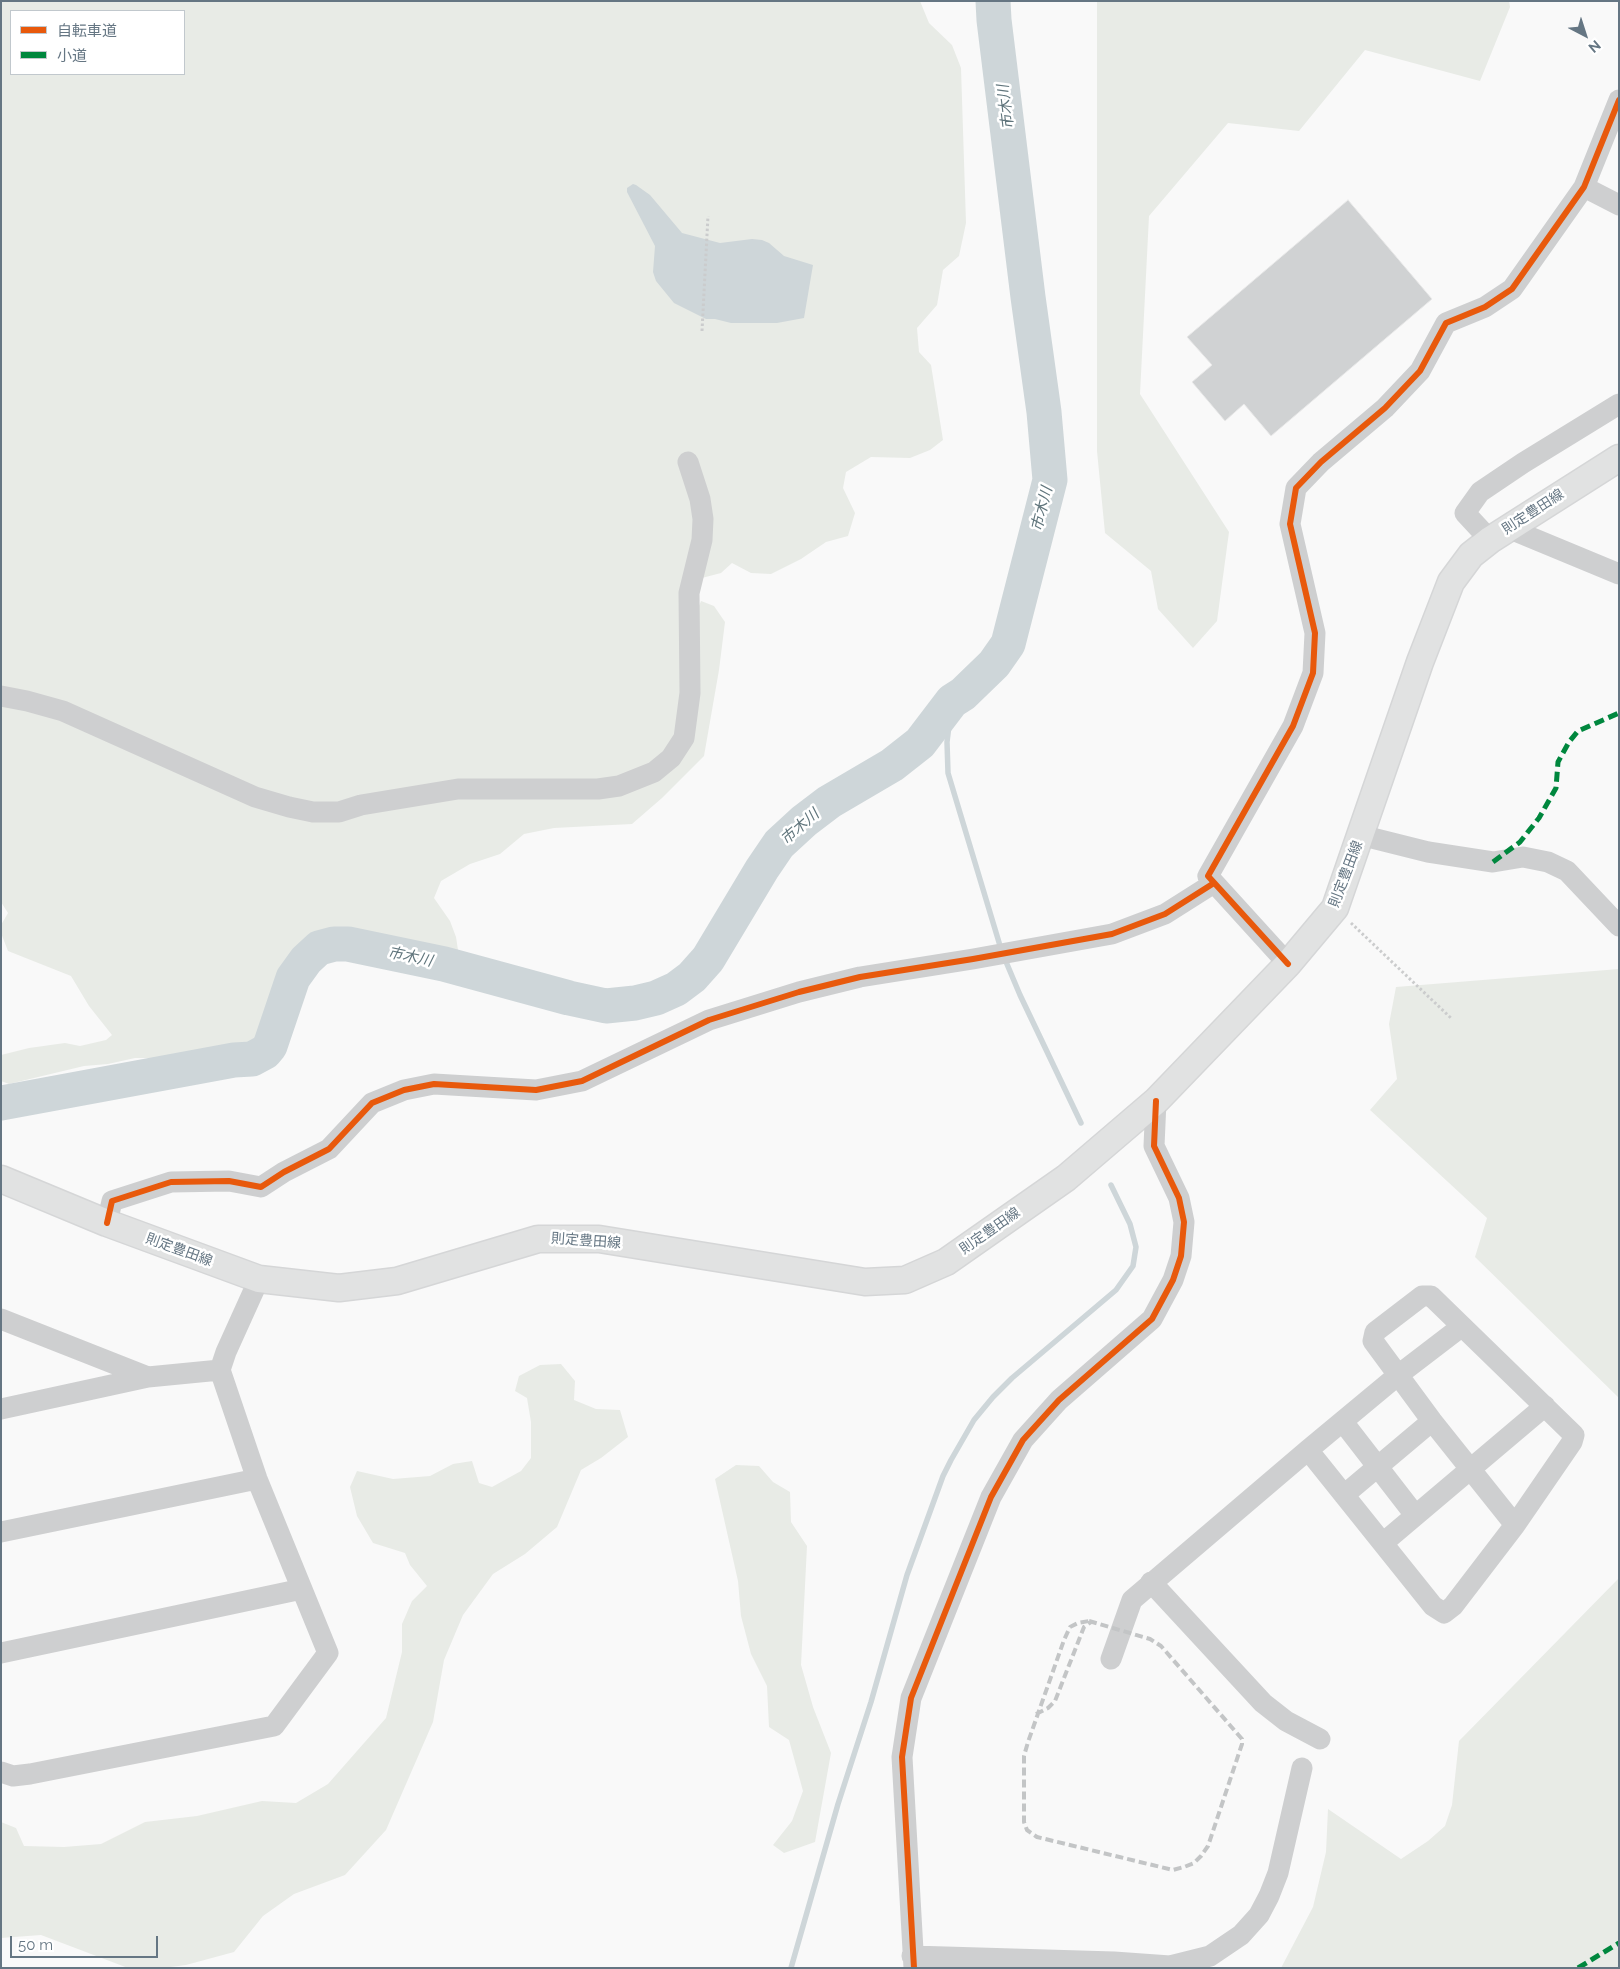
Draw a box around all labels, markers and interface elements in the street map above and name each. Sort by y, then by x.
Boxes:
legend [10,10,185,75]
north arrow [1560,10,1610,60]
text: 自転車道 [57,22,117,40]
text: N [1585,37,1604,56]
text: 小道 [57,47,87,65]
water label: 市木川 [994,84,1018,130]
water label: 市木川 [1028,485,1056,533]
street label: 則定豊田線 [1499,486,1567,538]
water label: 市木川 [777,805,823,849]
street label: 則定豊田線 [1326,838,1366,910]
water label: 市木川 [386,944,434,970]
street label: 則定豊田線 [957,1204,1023,1258]
street label: 則定豊田線 [143,1230,215,1270]
street label: 則定豊田線 [550,1230,622,1252]
scale bar [12,1926,160,1958]
text: 50 m [18,1936,53,1954]

